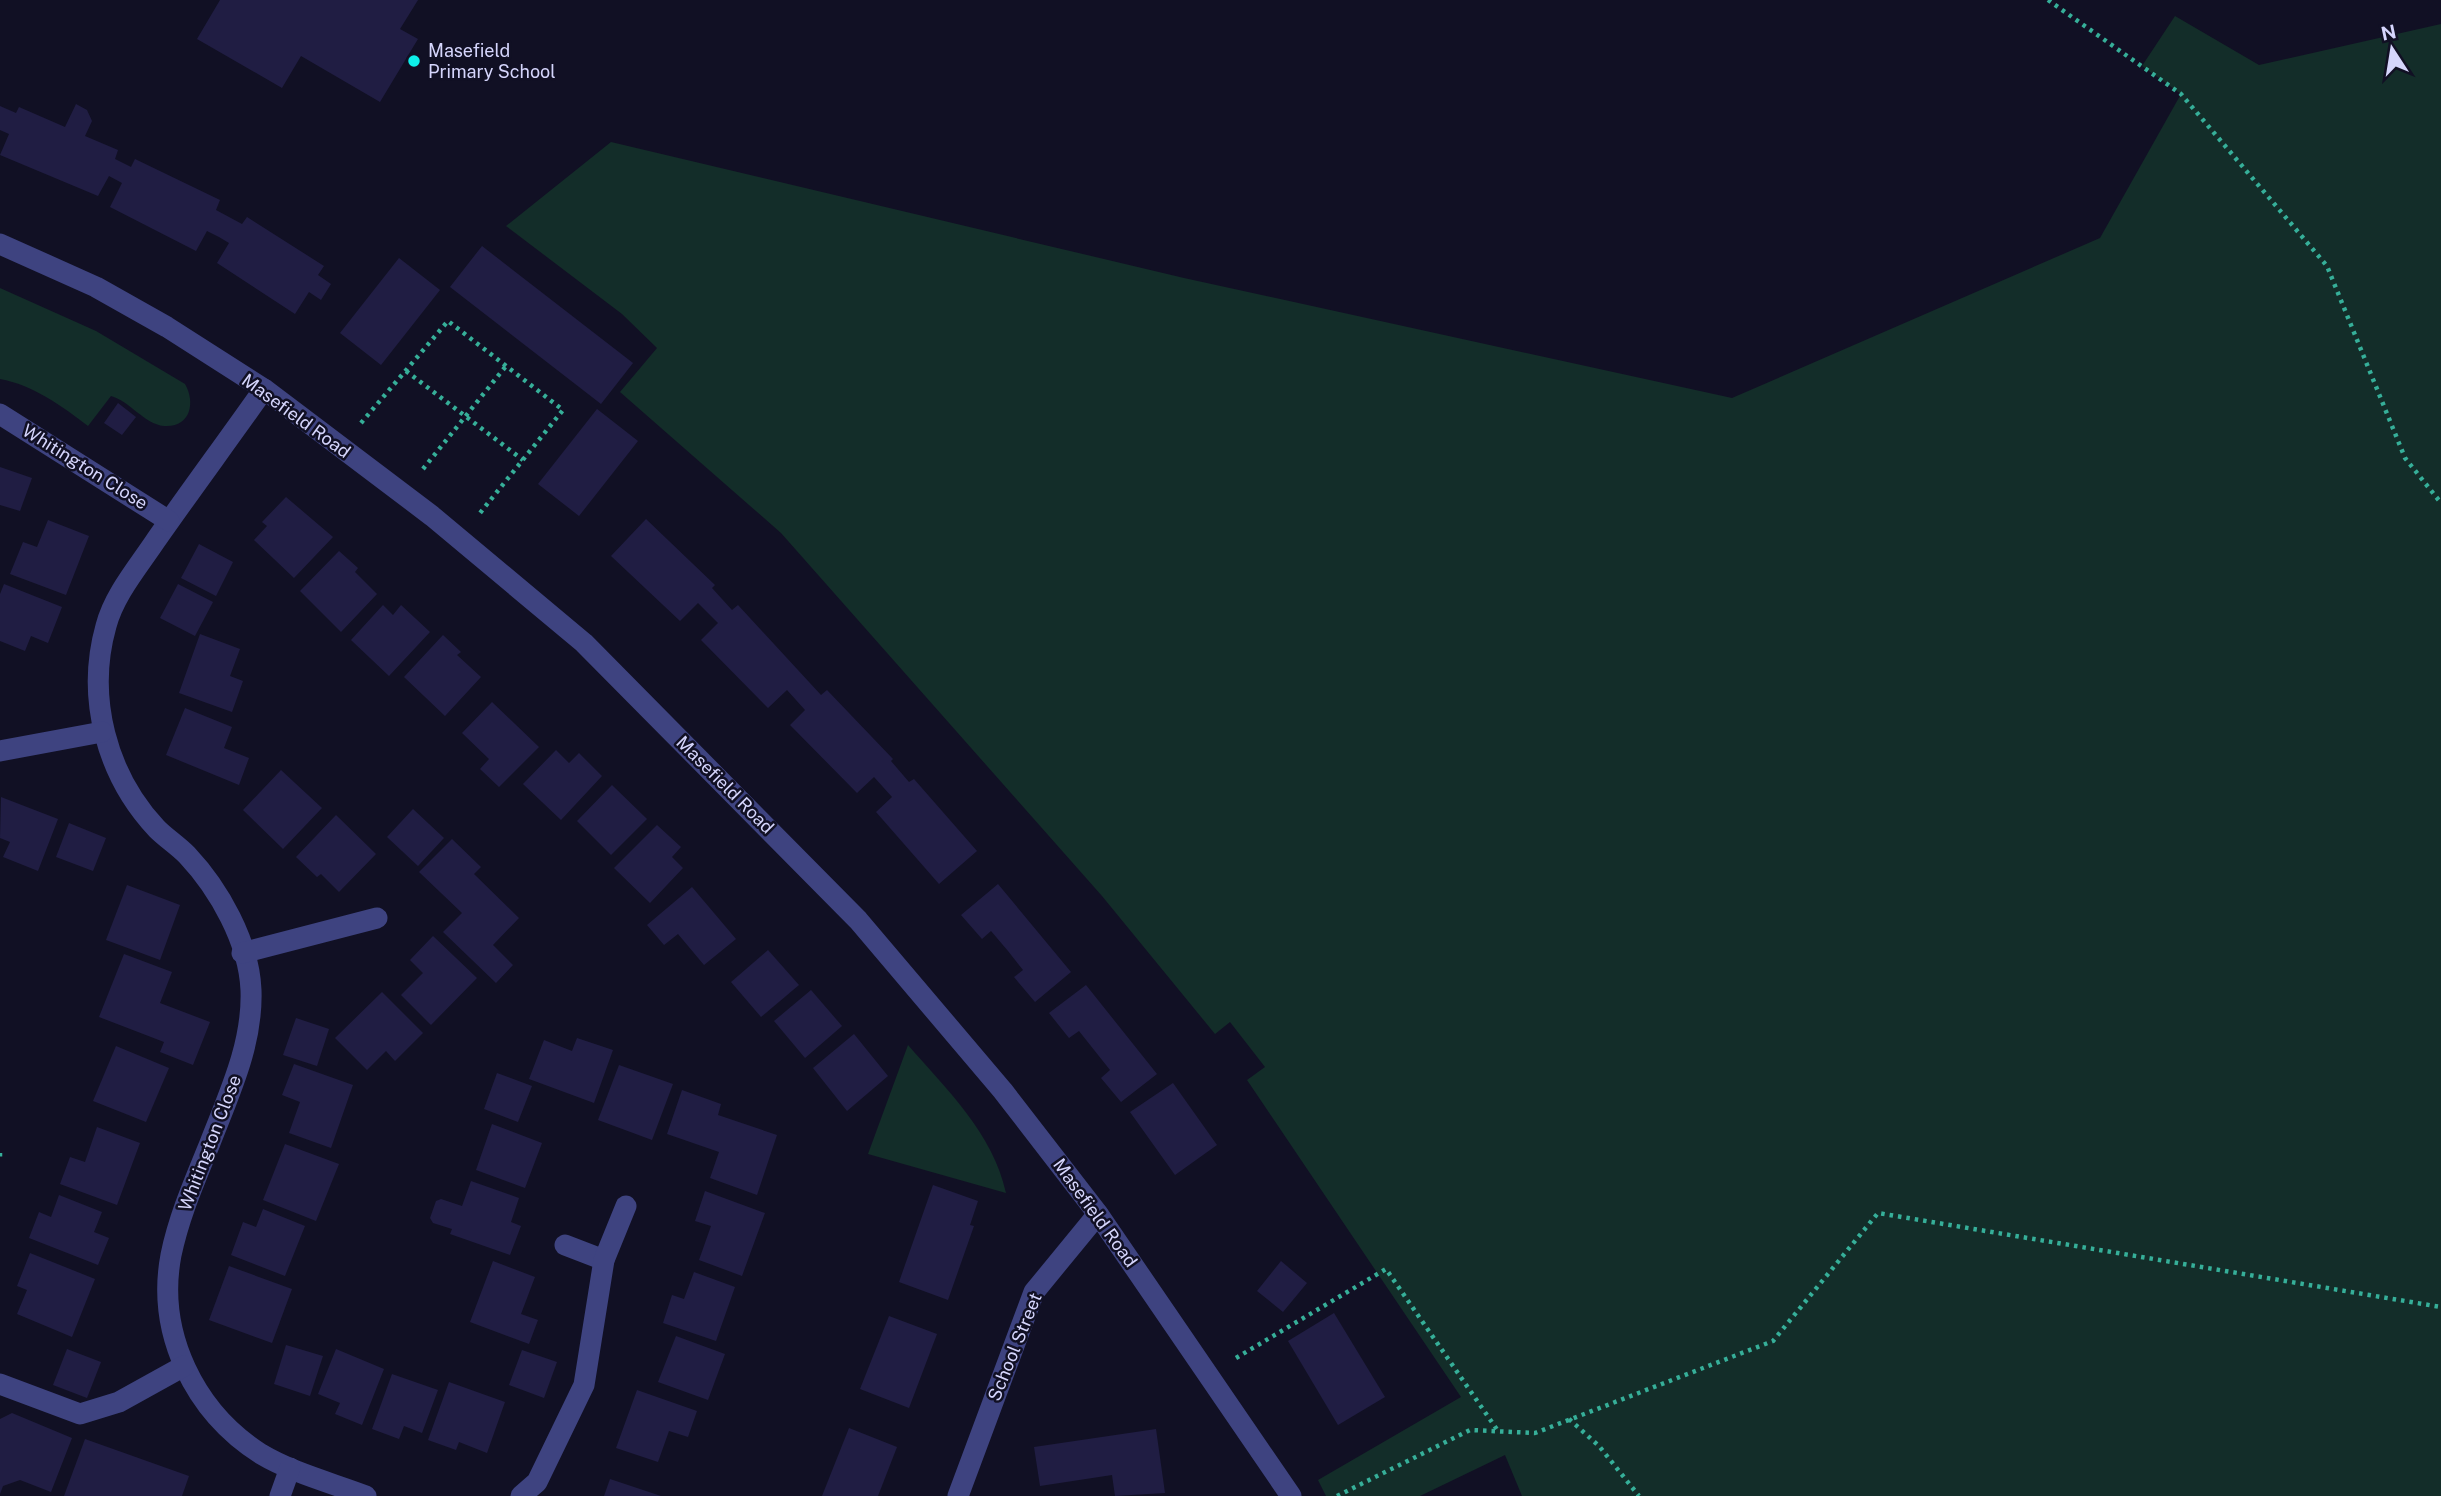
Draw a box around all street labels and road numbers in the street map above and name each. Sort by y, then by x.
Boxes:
street label: Masefield Road [238,369,355,462]
street label: Whitington Close [19,420,152,514]
street label: Masefield Road [672,732,778,838]
street label: Whitington Close [174,1072,245,1214]
street label: Masefield Road [1049,1154,1142,1271]
street label: School Street [983,1290,1046,1404]

